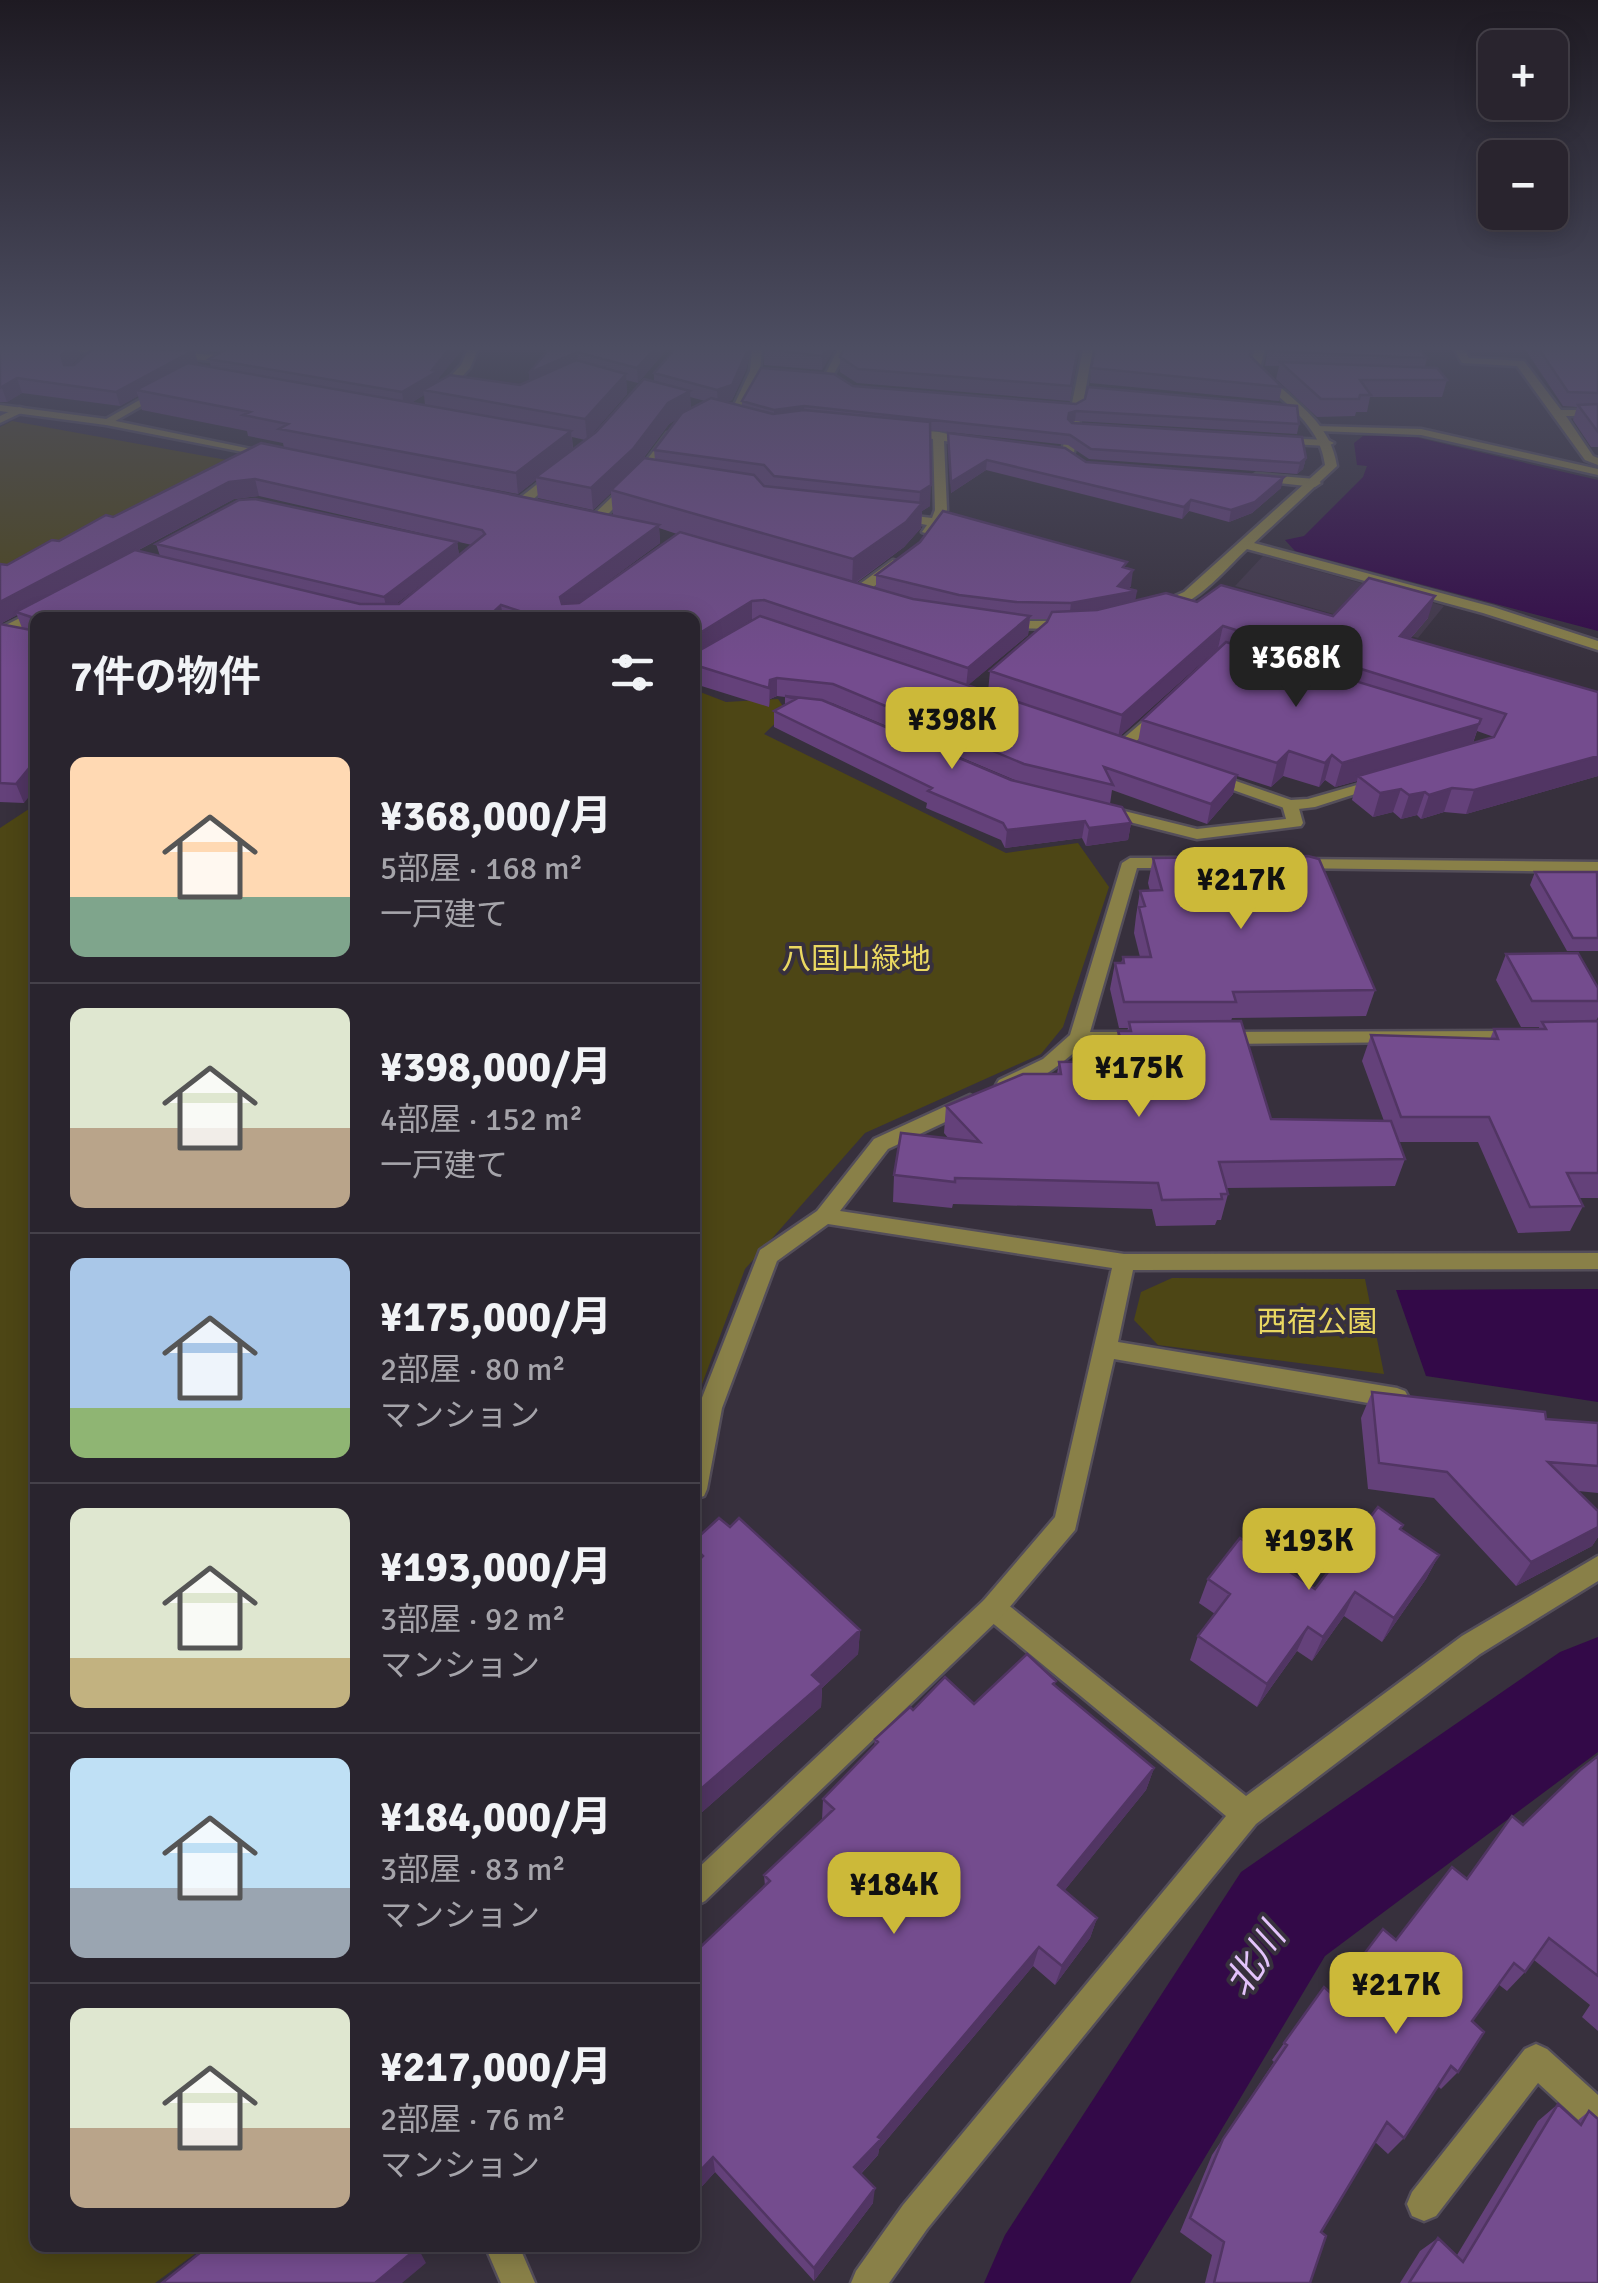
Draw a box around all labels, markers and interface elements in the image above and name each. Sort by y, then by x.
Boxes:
map controls [1478,30,1568,230]
button: + [1478,30,1568,120]
button: − [1478,140,1568,230]
pin: ¥368K [1226,625,1366,710]
text: ¥368K [1252,638,1340,677]
icon: filters [605,645,660,700]
text: 7件の物件 [70,652,261,703]
pin: ¥398K [882,687,1022,772]
text: ¥398K [908,700,996,739]
text: ¥368,000/月 [380,791,612,842]
icon: home [150,797,270,917]
pin: ¥217K [1171,847,1311,932]
text: 5部屋 · 168 m² [380,849,583,888]
text: ¥217K [1197,860,1285,899]
text: 一戸建て [380,895,508,934]
park label: 八国山緑地 [781,941,931,978]
pin: ¥175K [1069,1035,1209,1120]
text: ¥398,000/月 [380,1042,612,1093]
icon: home [150,1048,270,1168]
text: ¥175K [1095,1048,1183,1087]
text: 4部屋 · 152 m² [380,1100,583,1139]
text: 一戸建て [380,1146,508,1185]
text: ¥175,000/月 [380,1292,612,1343]
icon: home [150,1298,270,1418]
park label: 西宿公園 [1257,1304,1377,1341]
text: 2部屋 · 80 m² [380,1350,566,1389]
text: マンション [380,1396,540,1435]
pin: ¥193K [1239,1508,1379,1593]
text: ¥193K [1265,1521,1353,1560]
text: ¥193,000/月 [380,1542,612,1593]
icon: home [150,1548,270,1668]
text: 3部屋 · 92 m² [380,1600,566,1639]
text: マンション [380,1646,540,1685]
text: ¥184,000/月 [380,1792,612,1843]
icon: home [150,1798,270,1918]
text: 3部屋 · 83 m² [380,1850,566,1889]
pin: ¥184K [824,1852,964,1937]
text: ¥184K [850,1865,938,1904]
text: マンション [380,1896,540,1935]
water label: 北川 [1215,1912,1298,2005]
pin: ¥217K [1326,1952,1466,2037]
text: ¥217K [1352,1965,1440,2004]
text: ¥217,000/月 [380,2042,612,2093]
icon: home [150,2048,270,2168]
text: 2部屋 · 76 m² [380,2100,566,2139]
text: マンション [380,2146,540,2185]

